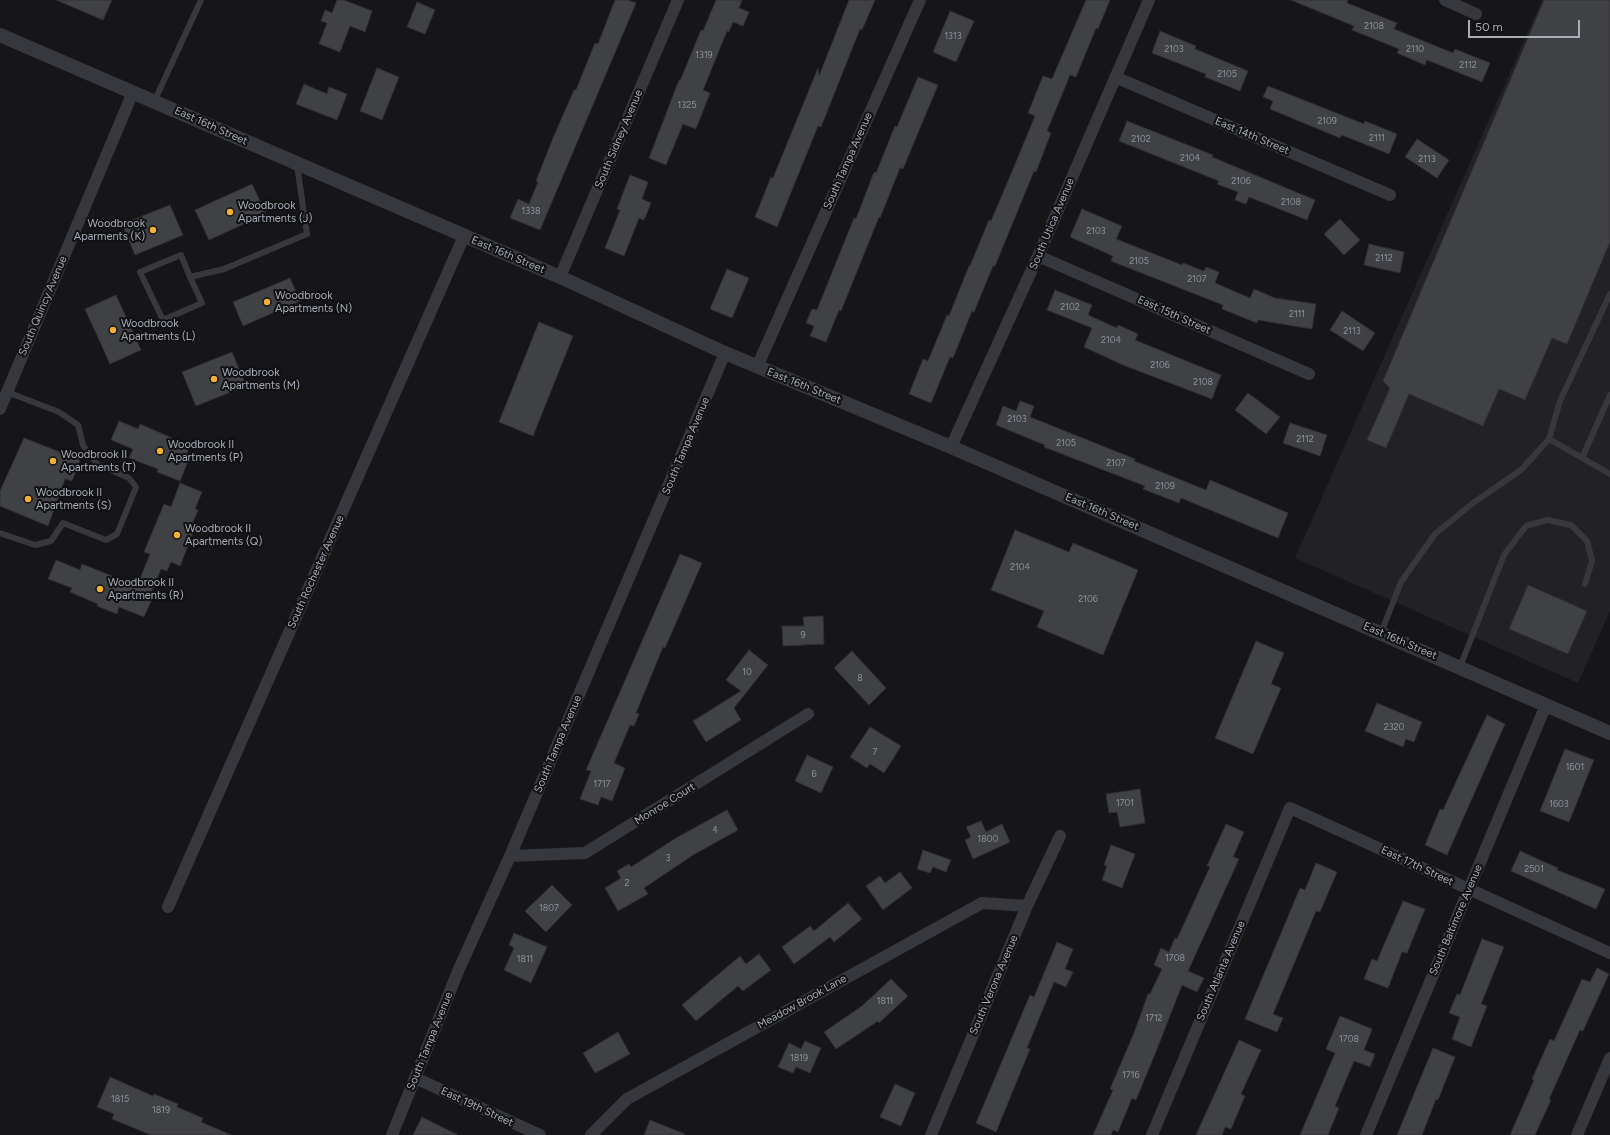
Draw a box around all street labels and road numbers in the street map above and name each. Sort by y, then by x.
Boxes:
street label: South Sidney Avenue [592,88,646,190]
street label: East 16th Street [172,104,250,148]
street label: South Tampa Avenue [821,111,875,211]
street label: East 14th Street [1213,114,1291,158]
street label: South Utica Avenue [1027,176,1077,272]
street label: East 16th Street [469,234,547,276]
street label: South Quincy Avenue [16,254,70,358]
street label: East 15th Street [1135,293,1213,337]
street label: East 16th Street [765,365,843,407]
street label: South Tampa Avenue [659,395,713,497]
street label: East 16th Street [1063,491,1141,533]
street label: South Rochester Avenue [285,513,347,631]
street label: East 16th Street [1361,620,1439,662]
street label: South Tampa Avenue [531,693,585,795]
street label: Monroe Court [632,780,698,828]
street label: East 17th Street [1379,843,1455,889]
street label: South Baltimore Avenue [1427,863,1485,977]
street label: South Atlanta Avenue [1194,919,1248,1023]
street label: South Verona Avenue [967,933,1021,1037]
street label: Meadow Brook Lane [755,972,849,1032]
street label: South Tampa Avenue [404,990,456,1092]
street label: East 19th Street [439,1084,515,1130]

